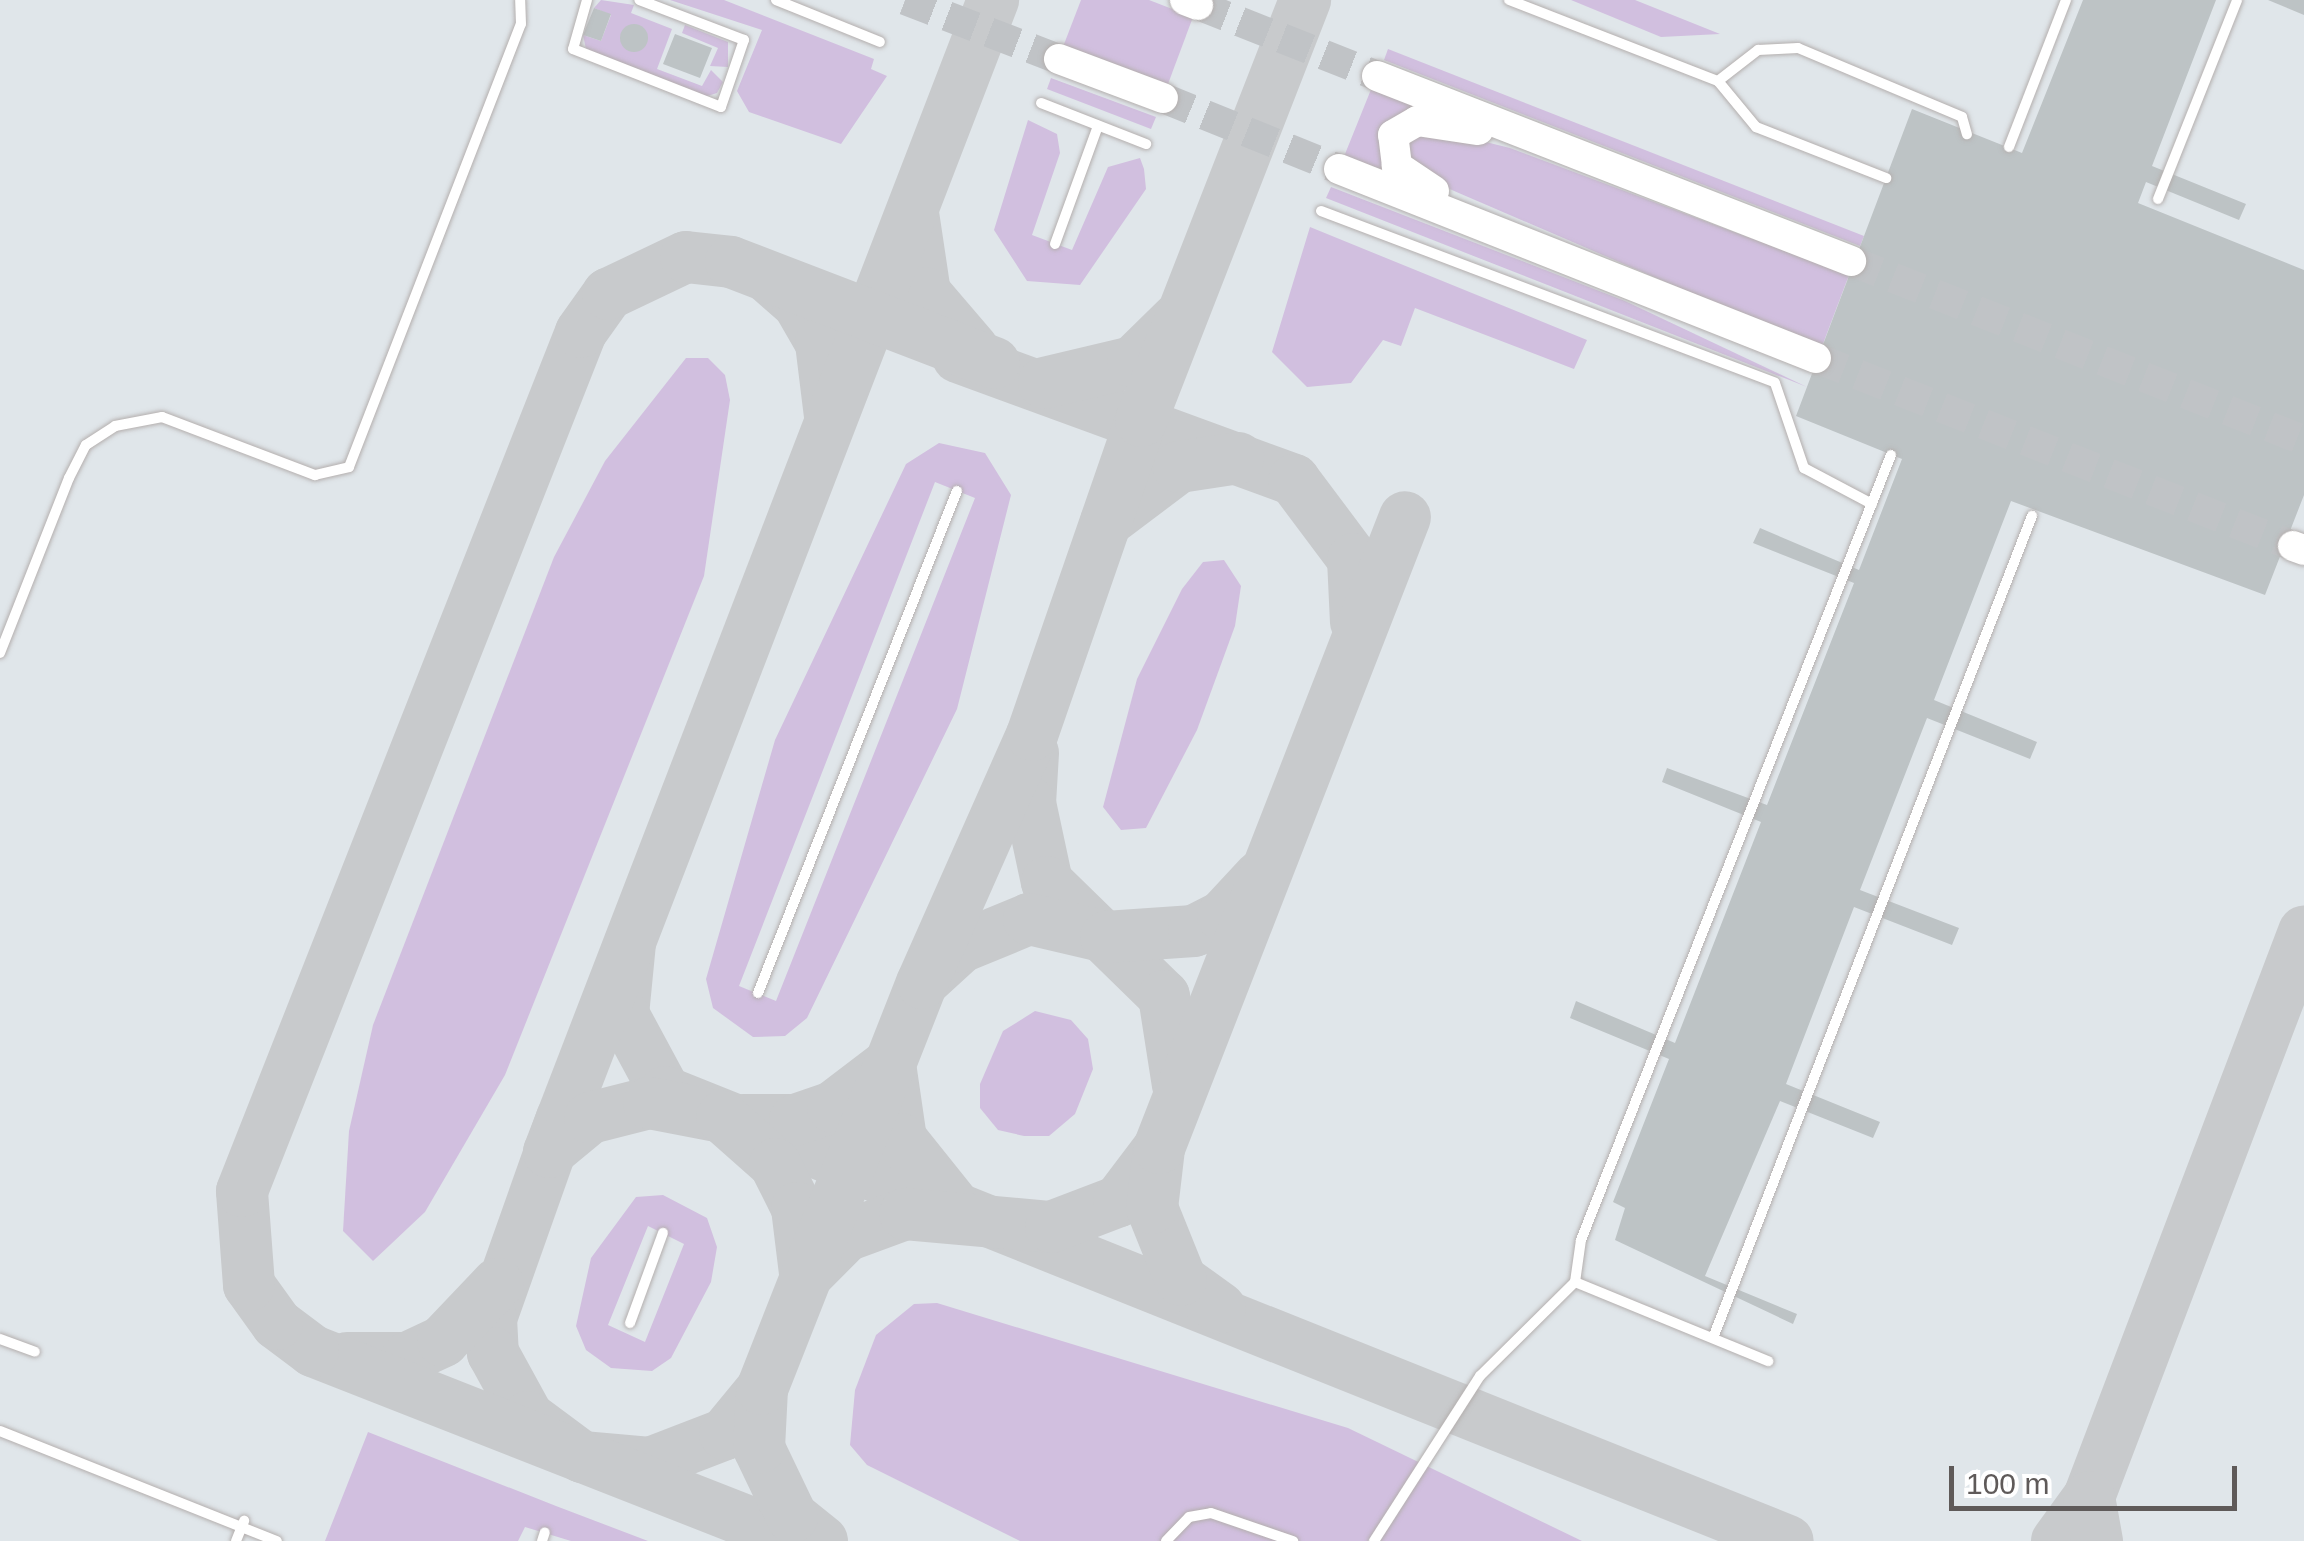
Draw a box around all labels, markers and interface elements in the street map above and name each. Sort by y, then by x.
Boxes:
scale bar [1954,1446,2242,1508]
text: 100 m [1966,1467,2049,1500]

